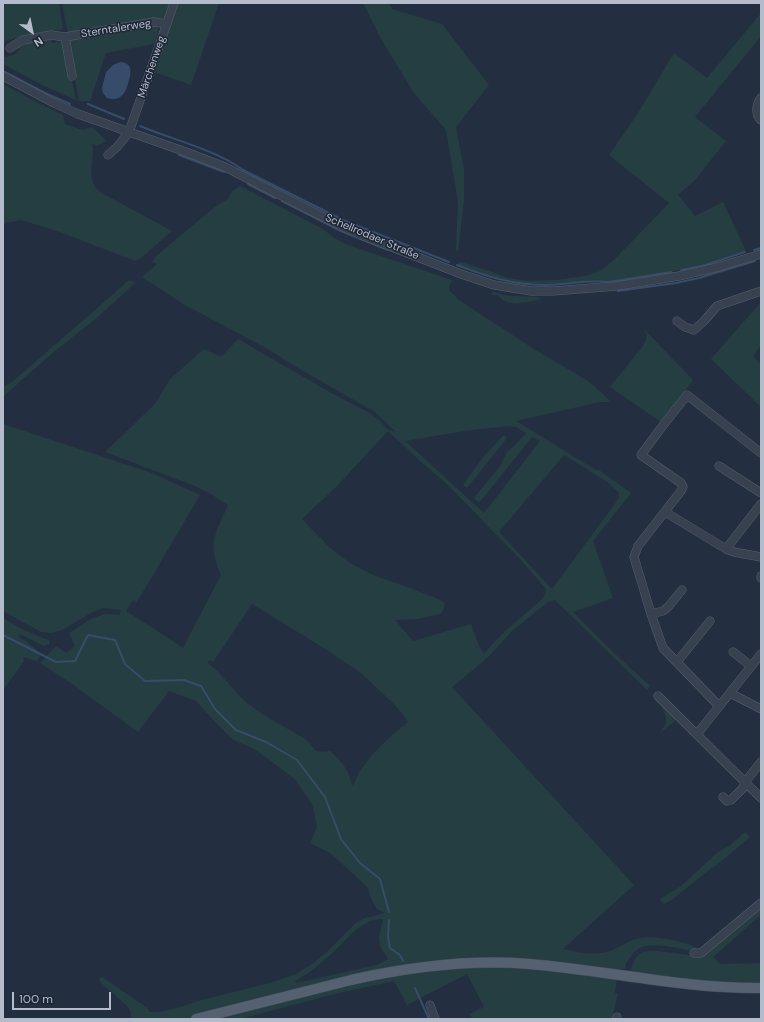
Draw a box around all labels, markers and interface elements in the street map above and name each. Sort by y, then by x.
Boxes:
north arrow [12,12,52,52]
street label: Sterntalerweg [80,17,152,41]
text: N [31,34,46,50]
street label: Märchenweg [135,34,169,100]
street label: Schellrodaer Straße [323,211,421,263]
scale bar [14,984,113,1010]
text: 100 m [19,991,53,1007]

